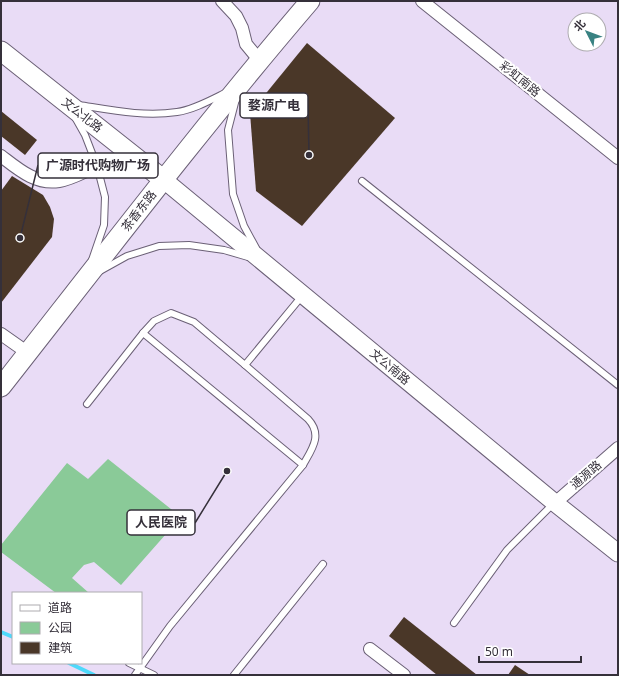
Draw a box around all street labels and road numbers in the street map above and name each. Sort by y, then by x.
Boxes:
street label: 彩虹南路 [496,57,544,100]
street label: 文公北路 [58,93,106,136]
street label: 茶香东路 [117,187,160,235]
street label: 文公南路 [366,345,414,389]
street label: 通源路 [567,456,605,493]

